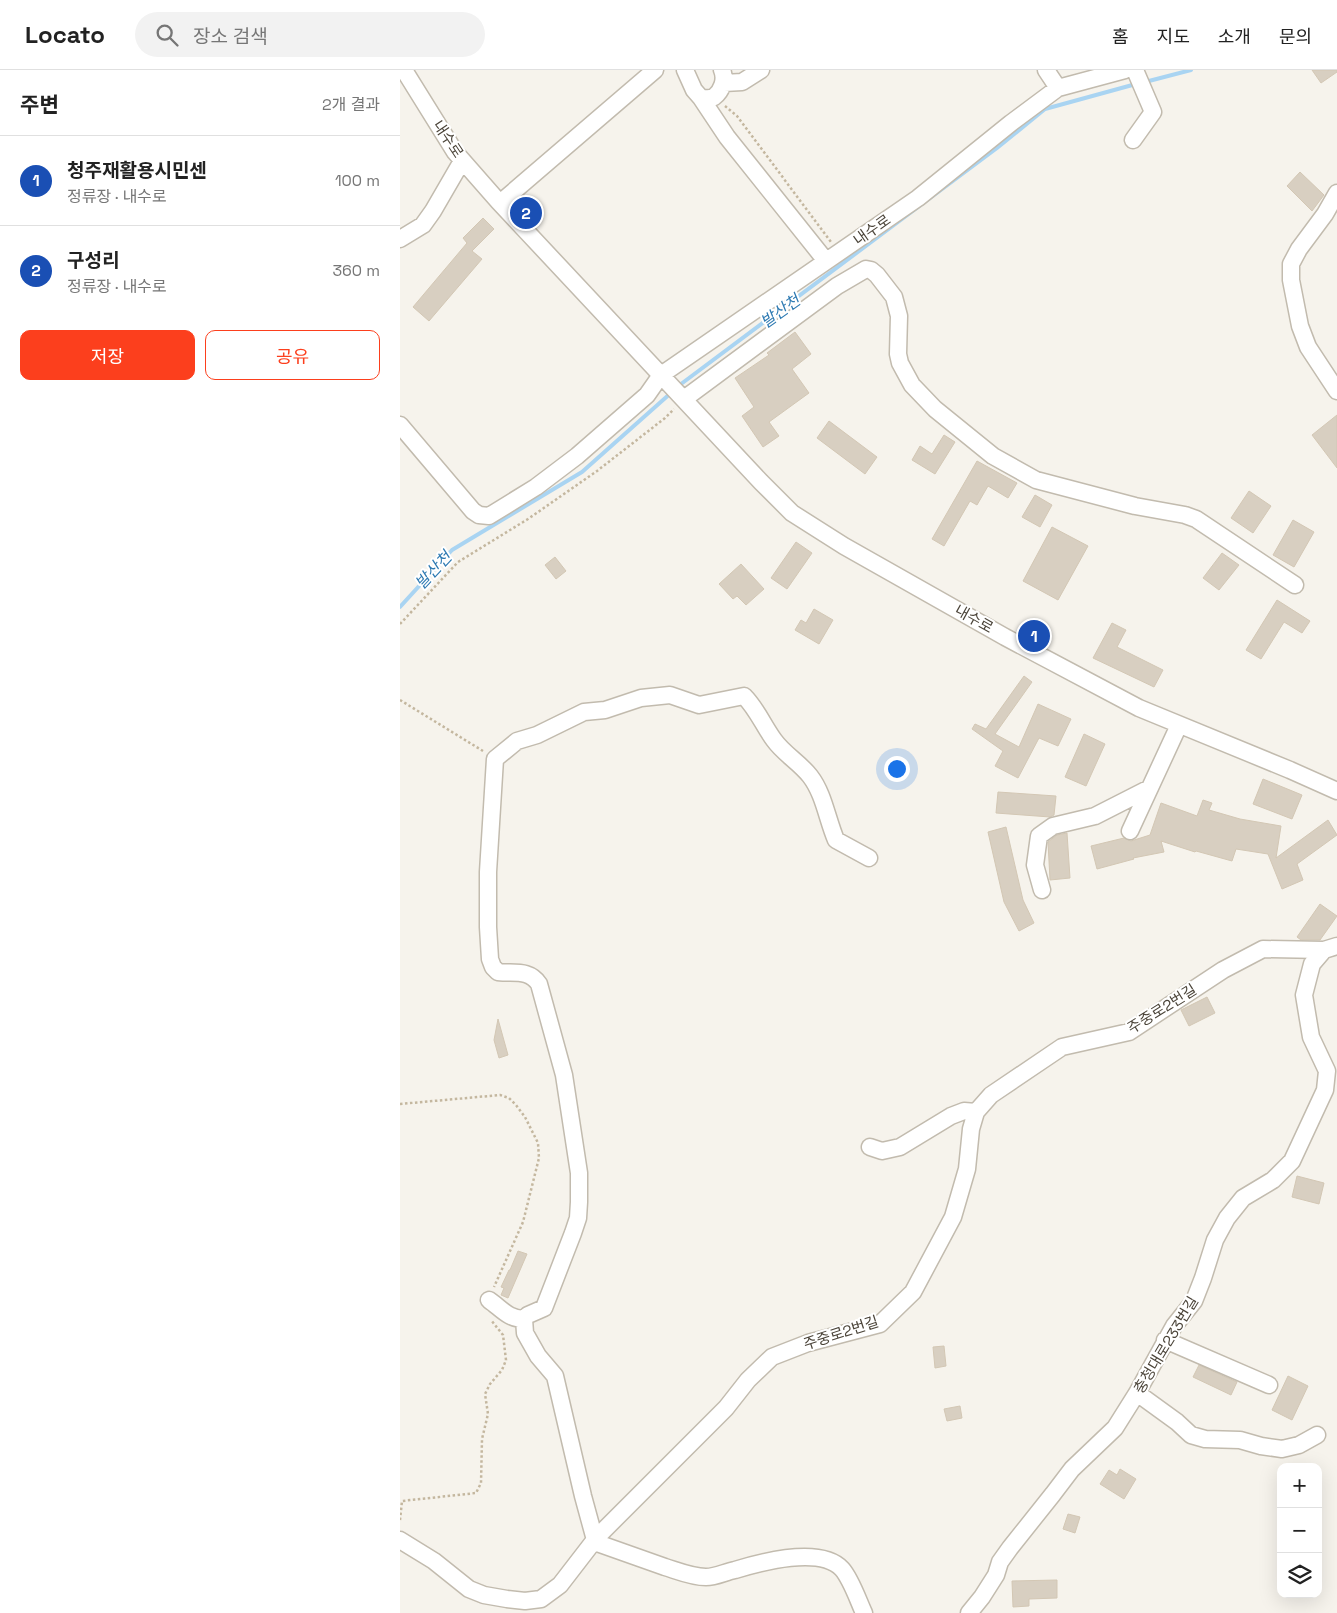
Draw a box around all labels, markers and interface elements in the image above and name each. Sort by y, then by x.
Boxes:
search box [135,12,485,57]
text: Locato [25,19,105,50]
icon: search [153,21,181,49]
text: 장소 검색 [193,24,268,49]
text: 홈 [1112,25,1129,48]
text: 지도 [1157,25,1190,48]
text: 소개 [1218,25,1251,48]
text: 문의 [1279,25,1312,48]
text: 주변 [20,91,59,118]
text: 2개 결과 [322,94,380,115]
street label: 내수로 [429,116,468,161]
text: 청주재활용시민센 [67,158,207,183]
text: 1 [32,170,40,191]
text: 100 m [335,170,380,191]
text: 정류장 · 내수로 [67,186,167,207]
pin: 2 [510,194,542,232]
street label: 내수로 [849,210,894,249]
text: 구성리 [67,248,119,273]
text: 2 [31,260,41,281]
text: 360 m [332,260,380,281]
text: 정류장 · 내수로 [67,276,167,297]
water label: 발산천 [756,289,806,333]
button: 저장 [20,330,195,380]
button: 공유 [205,330,380,380]
water label: 발산천 [411,545,458,594]
street label: 내수로 [952,600,997,637]
pin: 1 [1018,617,1050,655]
your location [884,756,910,782]
street label: 주중로2번길 [1124,980,1200,1037]
street label: 충청대로233번길 [1129,1293,1202,1397]
street label: 주중로2번길 [801,1311,881,1354]
map controls [1277,1463,1322,1598]
button: + [1277,1463,1322,1508]
button: − [1277,1508,1322,1553]
button: layers [1277,1553,1322,1598]

